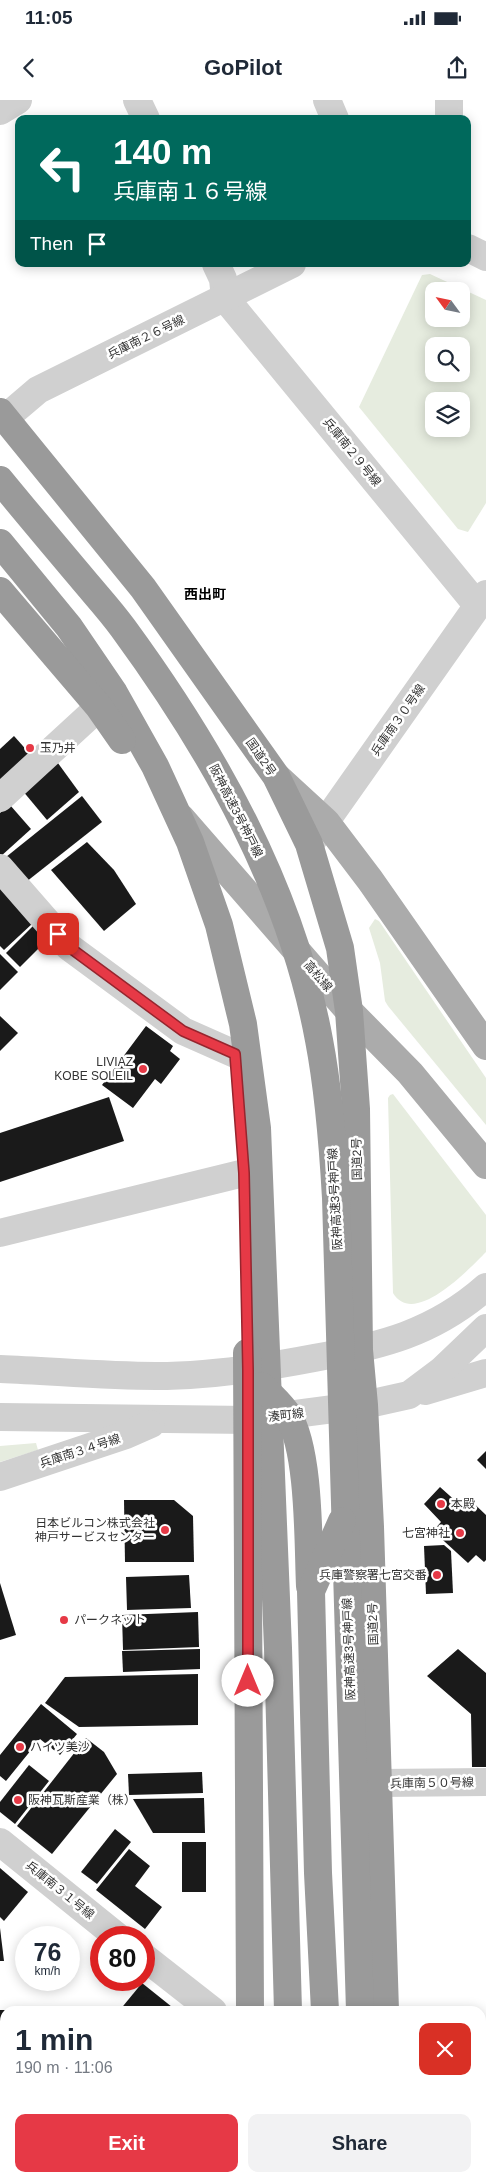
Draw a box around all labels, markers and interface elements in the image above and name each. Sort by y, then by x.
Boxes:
text: 11:05 [25,7,73,28]
icon: back [15,54,43,82]
icon: share [443,54,471,82]
text: GoPilot [204,55,282,80]
text: 140 m [113,132,212,171]
icon: left [30,135,95,200]
text: 兵庫南１６号線 [113,179,267,204]
icon: arrive [83,230,111,258]
text: Then [30,233,73,254]
north arrow [425,282,470,328]
map controls [425,282,470,437]
street label: 兵庫南２６号線 [105,312,187,362]
button: search [425,337,470,382]
button: layers [425,392,470,437]
street label: 兵庫南２９号線 [320,415,384,489]
district label: 西出町 [184,586,226,602]
street label: 兵庫南３０号線 [368,682,428,758]
street label: 国道2号 [243,736,279,778]
place label: 玉乃井 [40,741,76,755]
marker: 玉乃井 [24,742,36,754]
street label: 阪神高速3号神戸線 [206,762,266,860]
pin [37,913,79,955]
icon: arrive [44,920,72,948]
street label: 高松線 [301,958,335,994]
place label: LIVIAZ KOBE SOLEIL [54,1055,133,1083]
marker: LIVIAZ KOBE SOLEIL [137,1063,149,1075]
street label: 国道2号 [350,1138,364,1180]
street label: 阪神高速3号神戸線 [325,1147,345,1251]
street label: 湊町線 [267,1406,305,1424]
street label: 兵庫南３４号線 [38,1431,122,1471]
place label: 本殿 [451,1497,475,1511]
marker: 本殿 [435,1498,447,1510]
place label: 日本ビルコン株式会社 神戸サービスセンター [35,1516,155,1544]
marker: 日本ビルコン株式会社 神戸サービスセンター [159,1524,171,1536]
place label: 七宮神社 [402,1526,450,1540]
marker: 七宮神社 [454,1527,466,1539]
place label: 兵庫警察署七宮交番 [319,1568,427,1582]
marker: 兵庫警察署七宮交番 [431,1569,443,1581]
street label: 阪神高速3号神戸線 [340,1597,358,1701]
street label: 国道2号 [365,1602,381,1646]
place label: パークネット [74,1613,146,1627]
marker: パークネット [58,1614,70,1626]
position arrow [221,1654,273,1706]
place label: ハイツ美沙 [30,1740,90,1754]
marker: ハイツ美沙 [14,1741,26,1753]
street label: 兵庫南５０号線 [390,1775,474,1791]
place label: 阪神瓦斯産業（株） [28,1793,136,1807]
marker: 阪神瓦斯産業（株） [12,1794,24,1806]
street label: 兵庫南３１号線 [23,1858,97,1922]
speed limit sign: 80 [90,1926,155,1991]
text: 76 [34,1938,61,1966]
text: km/h [34,1964,61,1978]
text: 1 min [15,2023,93,2056]
button: close [419,2023,471,2075]
text: 190 m · 11:06 [15,2059,113,2076]
button: Exit [15,2114,238,2172]
button: Share [248,2114,471,2172]

